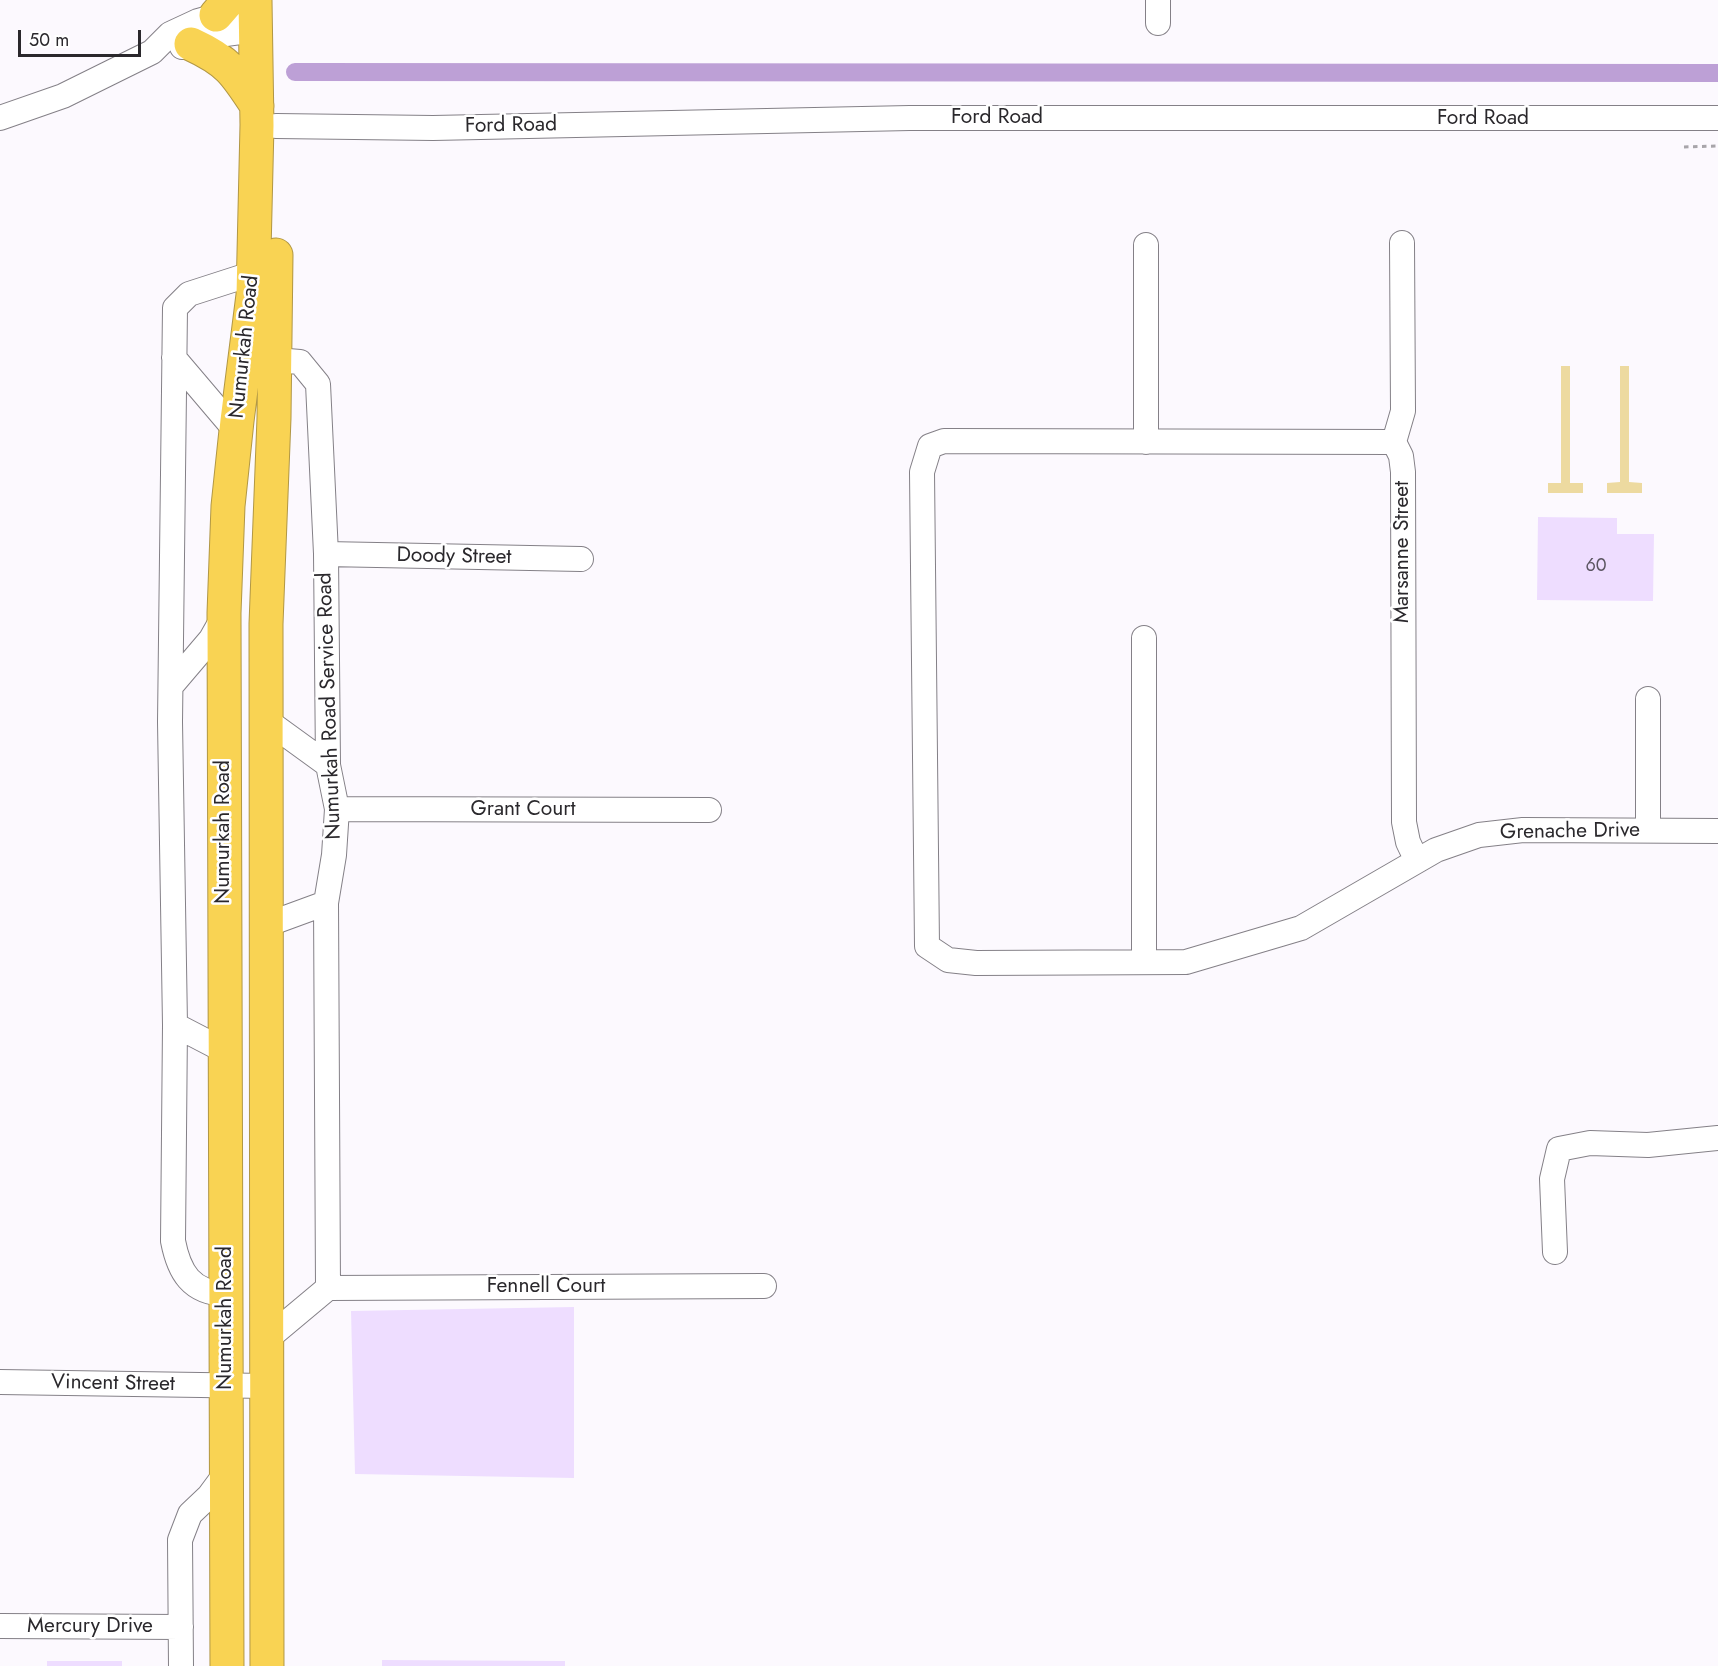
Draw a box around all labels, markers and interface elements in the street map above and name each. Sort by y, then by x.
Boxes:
scale bar [21,18,144,56]
text: 50 m [29,27,69,53]
street label: Ford Road [951,105,1043,131]
street label: Ford Road [1437,106,1529,132]
street label: Ford Road [465,113,557,139]
street label: Numurkah Road [225,274,265,420]
street label: Marsanne Street [1390,481,1416,623]
street label: Doody Street [396,543,512,571]
house number: 60 [1585,556,1607,578]
street label: Numurkah Road Service Road [313,572,347,840]
street label: Numurkah Road [211,760,237,904]
street label: Grant Court [470,797,576,823]
street label: Grenache Drive [1500,818,1640,846]
street label: Numurkah Road [213,1246,239,1390]
street label: Fennell Court [487,1274,605,1300]
street label: Vincent Street [51,1370,175,1398]
street label: Mercury Drive [27,1614,153,1640]

